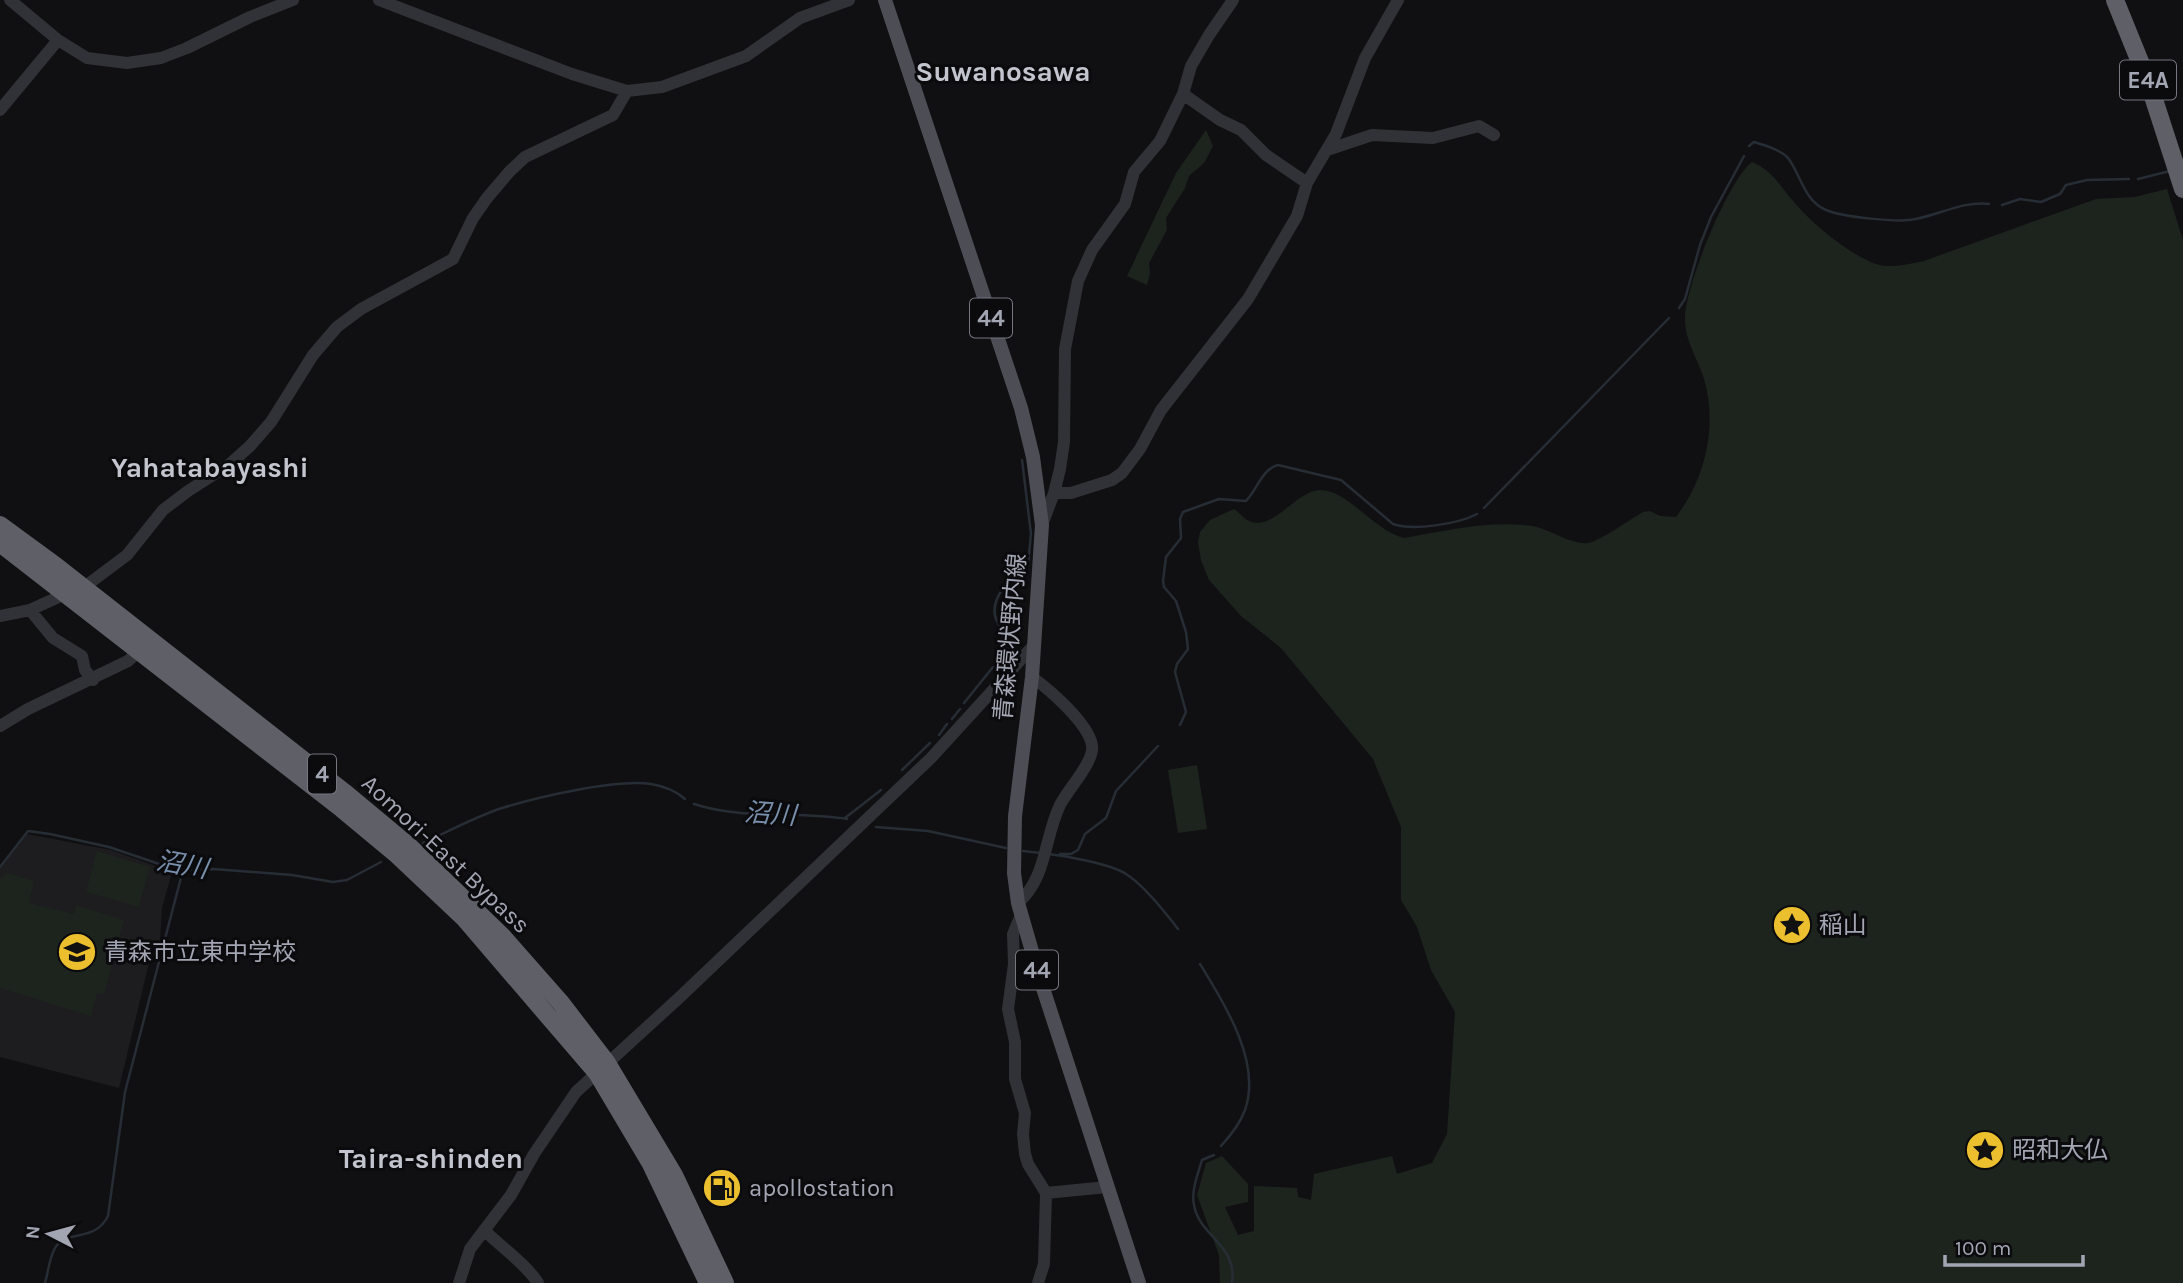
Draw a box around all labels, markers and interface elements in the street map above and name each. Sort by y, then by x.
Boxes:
district label: Suwanosawa [915,55,1091,88]
road number: E4A [2120,60,2176,100]
road number: 44 [970,298,1012,338]
district label: Yahatabayashi [111,451,309,484]
street label: 青森環状野内線 [989,552,1031,722]
road number: 4 [308,754,336,794]
street label: Aomori-East Bypass [356,769,536,939]
water label: 沼川 [743,797,800,831]
water label: 沼川 [154,845,213,885]
place icon: 稲山 [1771,904,1813,946]
place label: 稲山 [1819,911,1867,939]
school or university icon: 青森市立東中学校 [56,931,98,973]
place label: 青森市立東中学校 [104,938,296,966]
road number: 44 [1016,951,1058,990]
place icon: 昭和大仏 [1964,1129,2006,1171]
place label: 昭和大仏 [2012,1136,2108,1164]
district label: Taira-shinden [339,1142,523,1175]
fuel station icon: apollostation [701,1167,743,1209]
place label: apollostation [749,1174,895,1202]
north arrow [14,1199,84,1269]
text: N [21,1224,45,1240]
scale bar [1945,1224,2083,1268]
text: 100 m [1955,1236,2012,1260]

